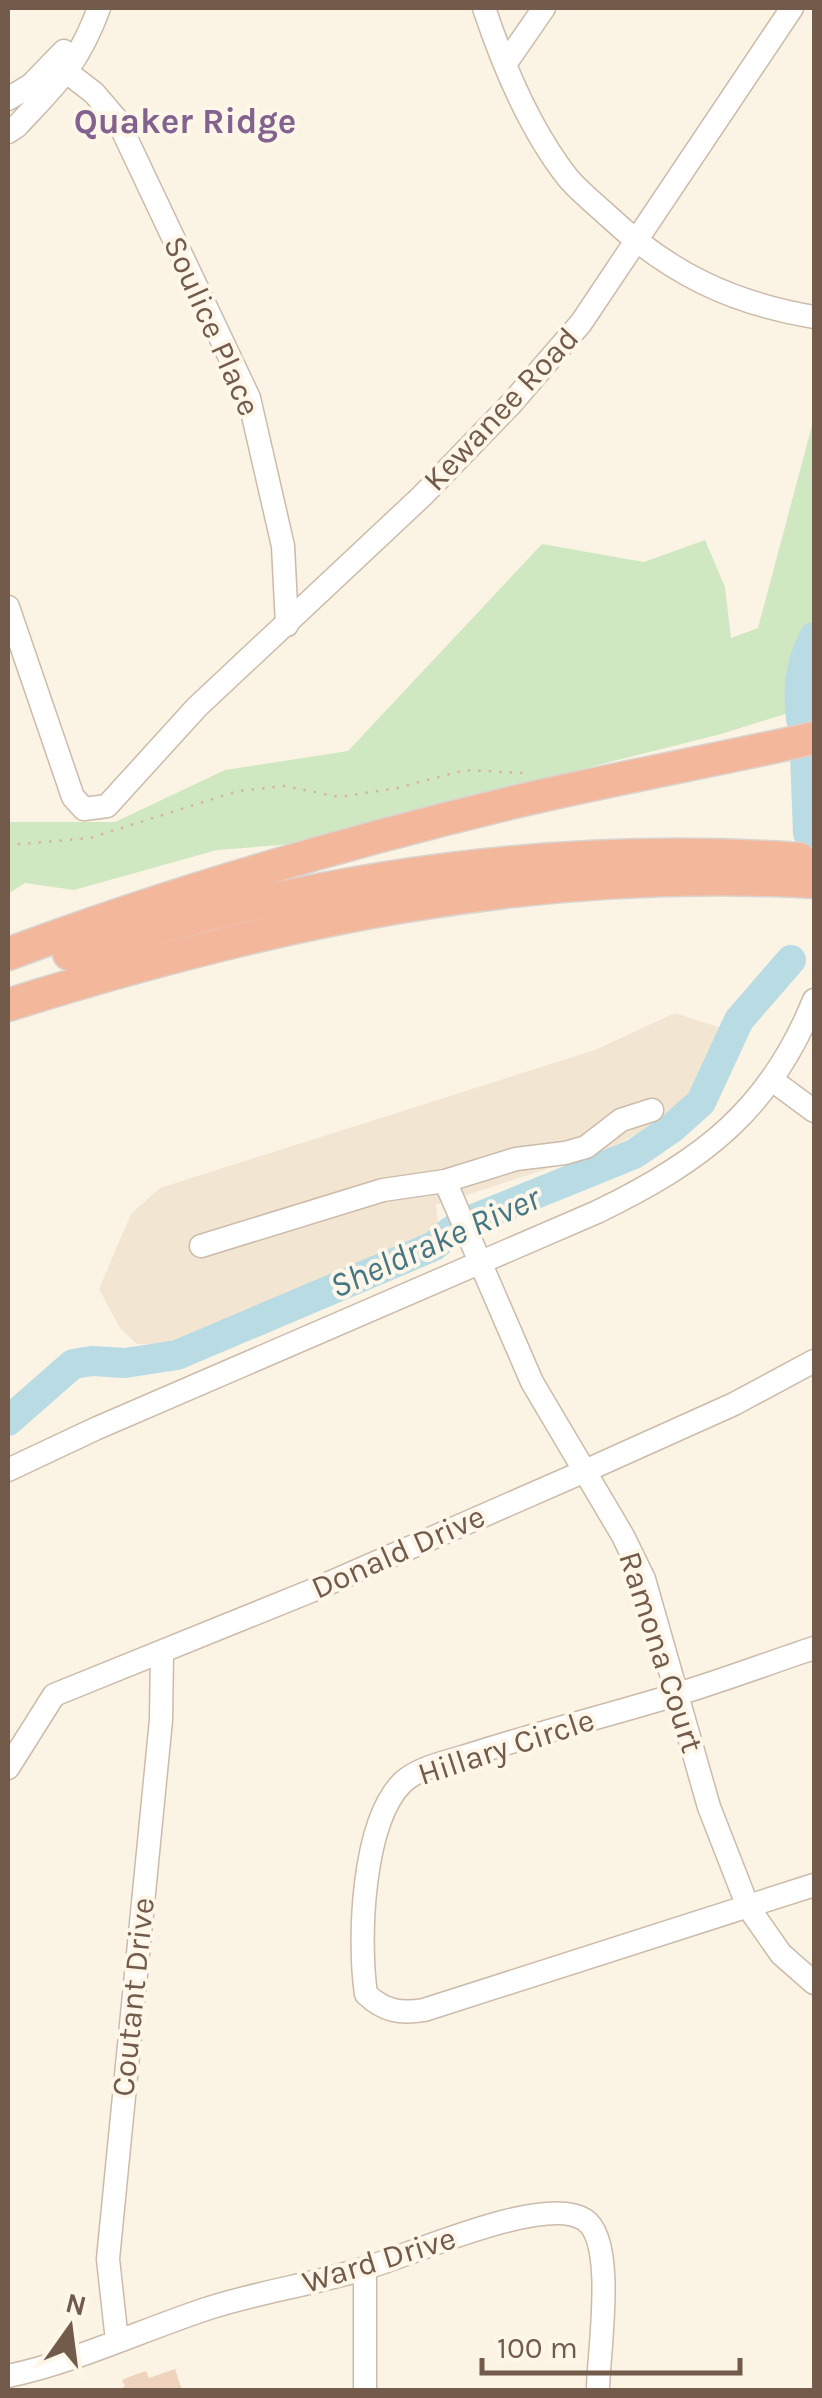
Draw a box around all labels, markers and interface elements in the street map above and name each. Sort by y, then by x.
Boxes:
district label: Quaker Ridge [74,101,296,143]
street label: Soulice Place [156,231,268,421]
street label: Kewanee Road [416,320,586,498]
water label: Sheldrake River [324,1177,547,1307]
street label: Donald Drive [306,1497,490,1607]
street label: Ramona Court [611,1547,711,1757]
street label: Hillary Circle [413,1701,599,1793]
street label: Coutant Drive [104,1896,162,2098]
street label: Ward Drive [298,2219,460,2301]
north arrow [20,2278,120,2378]
text: N [62,2286,90,2323]
scale bar [482,2313,740,2375]
text: 100 m [497,2330,578,2366]

